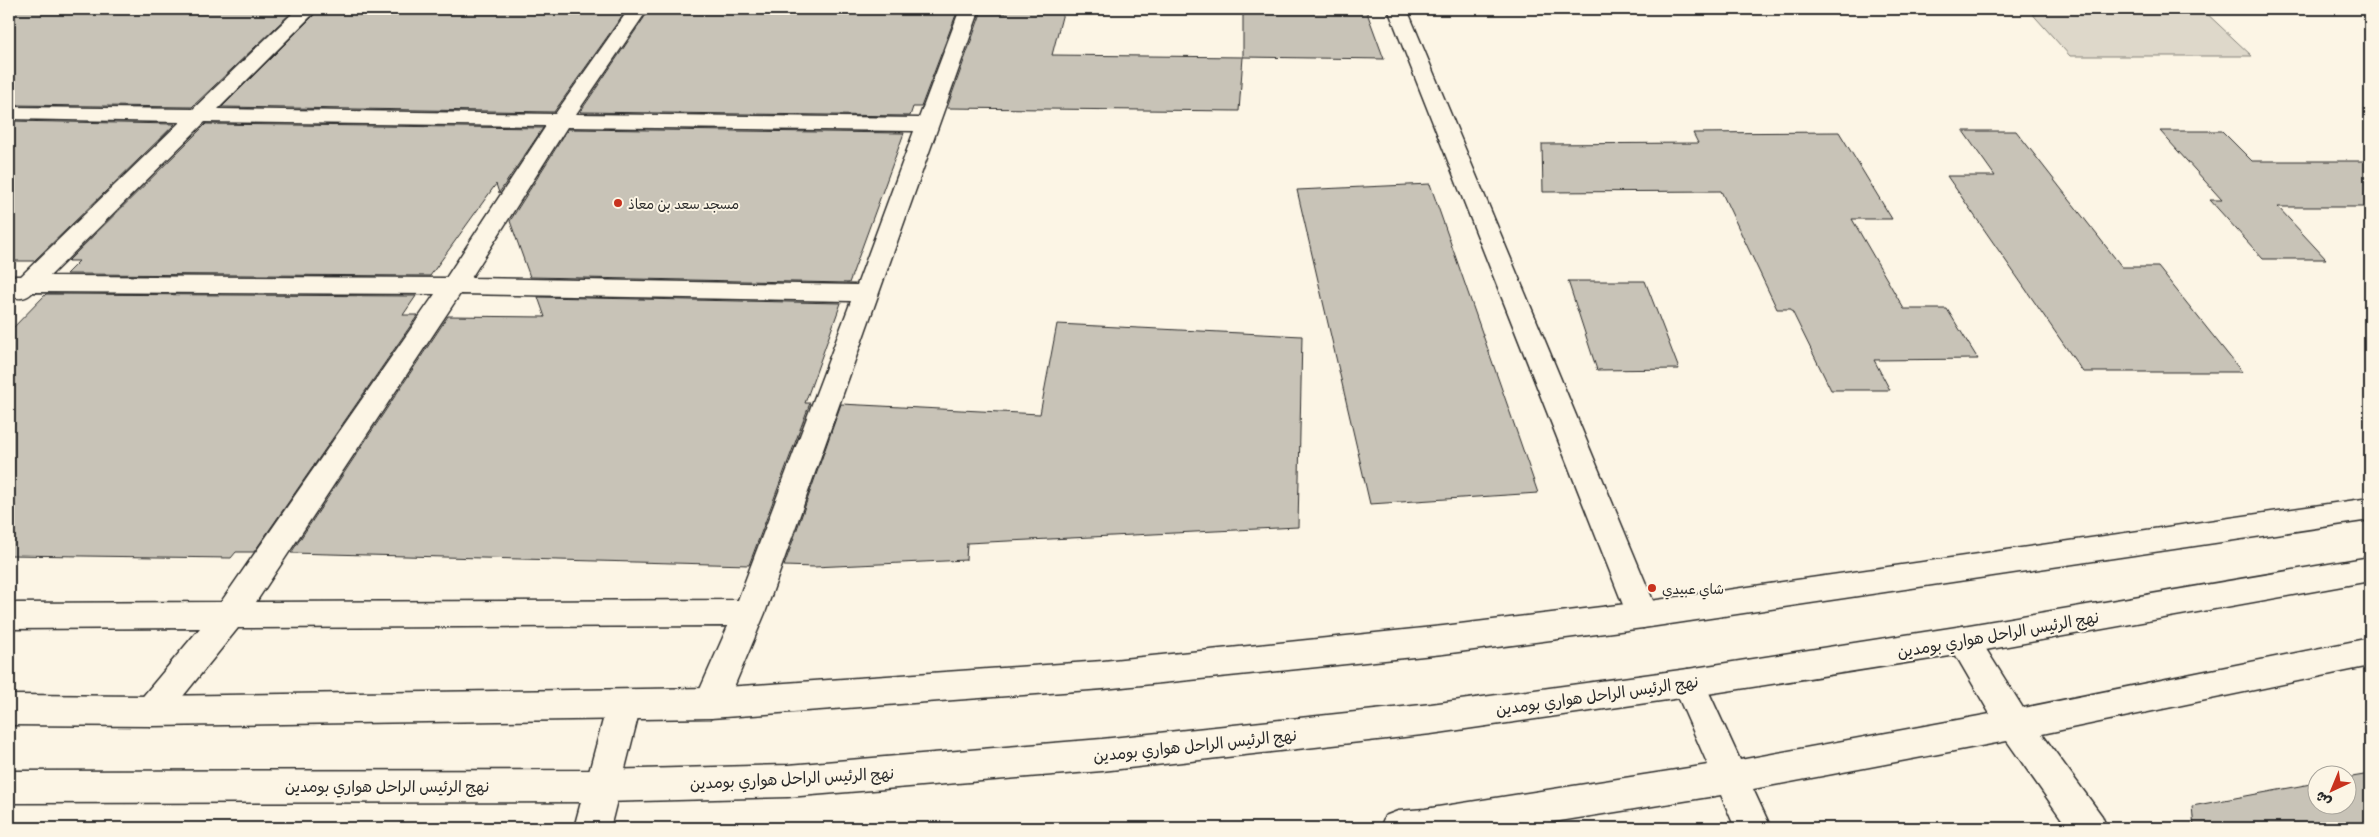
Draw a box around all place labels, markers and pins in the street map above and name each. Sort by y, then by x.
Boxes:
place label: مسجد سعد بن معاذ [628,194,739,213]
marker: مسجد سعد بن معاذ [612,197,624,209]
place label: شاي عبيدي [1662,579,1724,600]
marker: شاي عبيدي [1646,582,1658,594]

